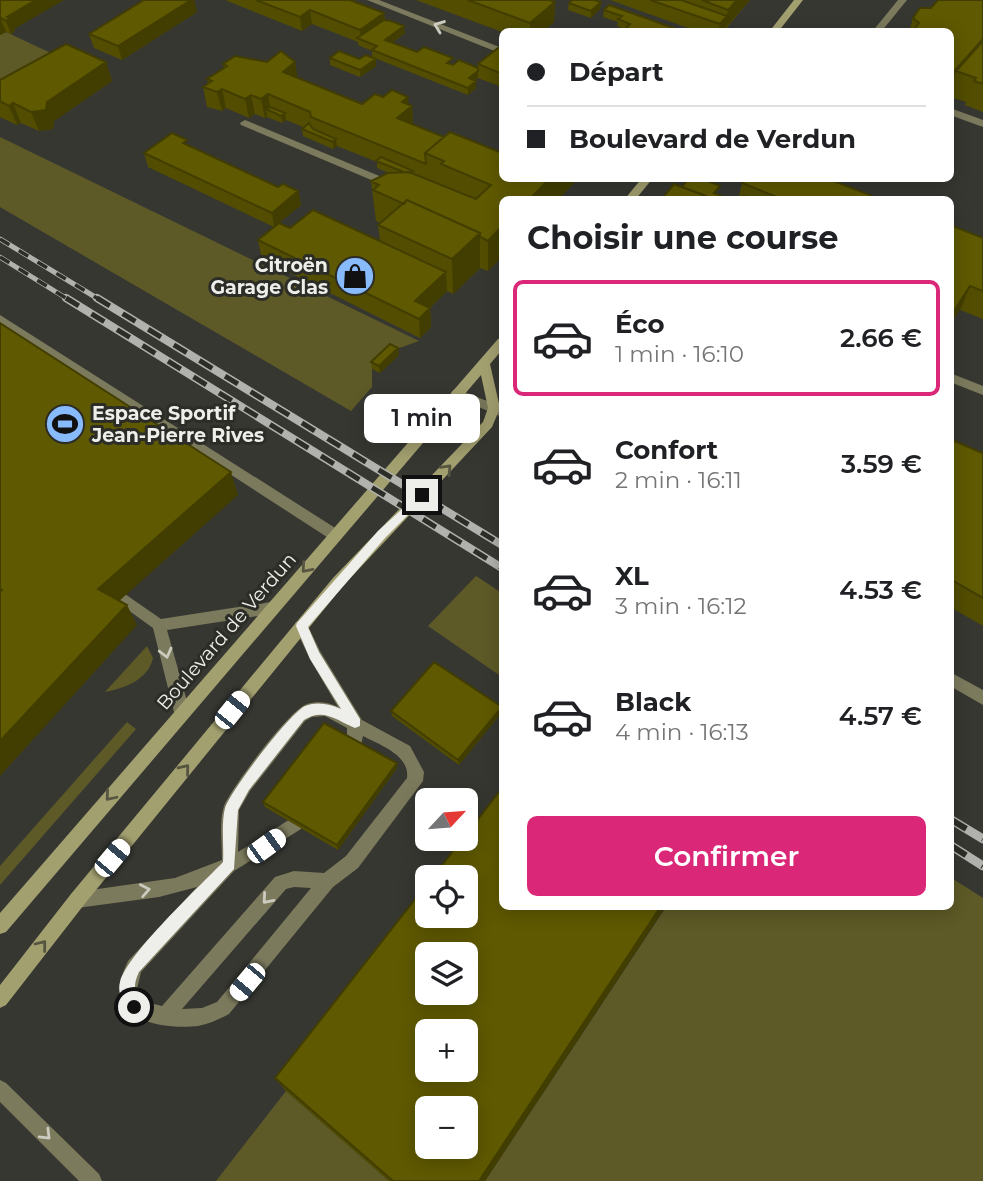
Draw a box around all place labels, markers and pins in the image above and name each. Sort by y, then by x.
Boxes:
place label: Citroën Garage Clas [210,254,328,299]
shop icon: Citroën Garage Clas [334,255,376,297]
place label: Espace Sportif Jean-Pierre Rives [91,402,264,447]
sports icon: Espace Sportif Jean-Pierre Rives [44,403,86,445]

